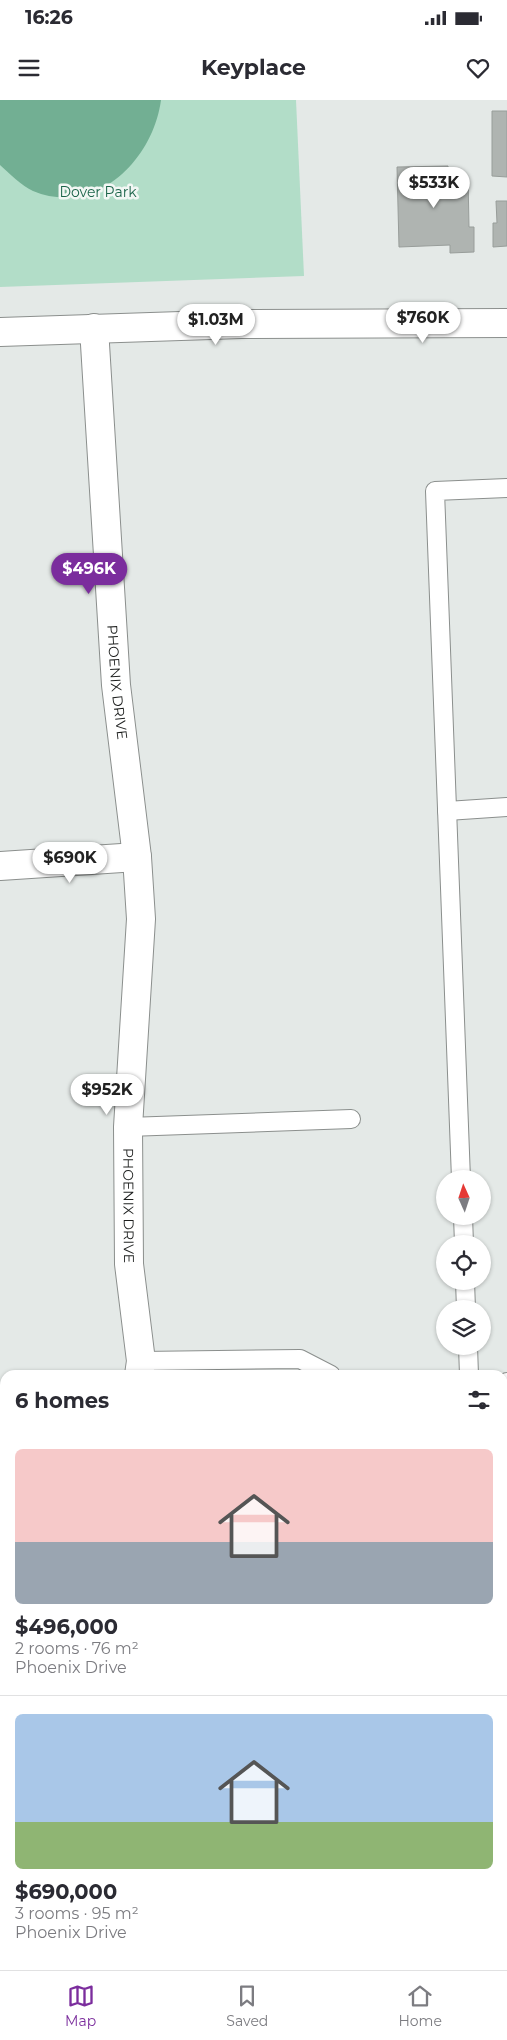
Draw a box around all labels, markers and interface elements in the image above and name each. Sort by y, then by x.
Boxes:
text: 16:26 [25,6,73,29]
icon: menu [15,54,43,82]
text: Keyplace [201,54,306,81]
icon: heart [464,54,492,82]
pin: $533K [399,166,469,209]
text: $533K [409,173,459,192]
park label: Dover Park [59,183,137,201]
pin: $760K [388,302,458,344]
pin: $1.03M [175,304,257,346]
text: $760K [397,308,449,327]
text: $1.03M [188,310,244,329]
pin: $496K [54,552,124,595]
text: $496K [62,559,116,578]
street label: PHOENIX DRIVE [103,624,132,741]
pin: $690K [35,842,105,884]
text: $690K [43,848,97,867]
pin: $952K [72,1074,142,1116]
text: $952K [82,1080,132,1099]
street label: PHOENIX DRIVE [119,1148,138,1263]
north arrow [436,1170,491,1225]
map controls [436,1170,491,1355]
button: locate [436,1235,491,1290]
button: layers [436,1300,491,1355]
icon: filters [465,1386,493,1414]
text: 6 homes [15,1388,109,1413]
icon: home [209,1481,299,1571]
text: $496,000 [15,1614,118,1639]
text: 2 rooms · 76 m² [15,1639,139,1658]
text: Phoenix Drive [15,1658,127,1677]
icon: home [209,1747,299,1837]
text: $690,000 [15,1879,117,1904]
text: 3 rooms · 95 m² [15,1904,139,1923]
text: Phoenix Drive [15,1923,127,1942]
tab: Map [65,1982,96,2030]
tab: Saved [226,1982,268,2030]
tab: Home [398,1982,442,2030]

